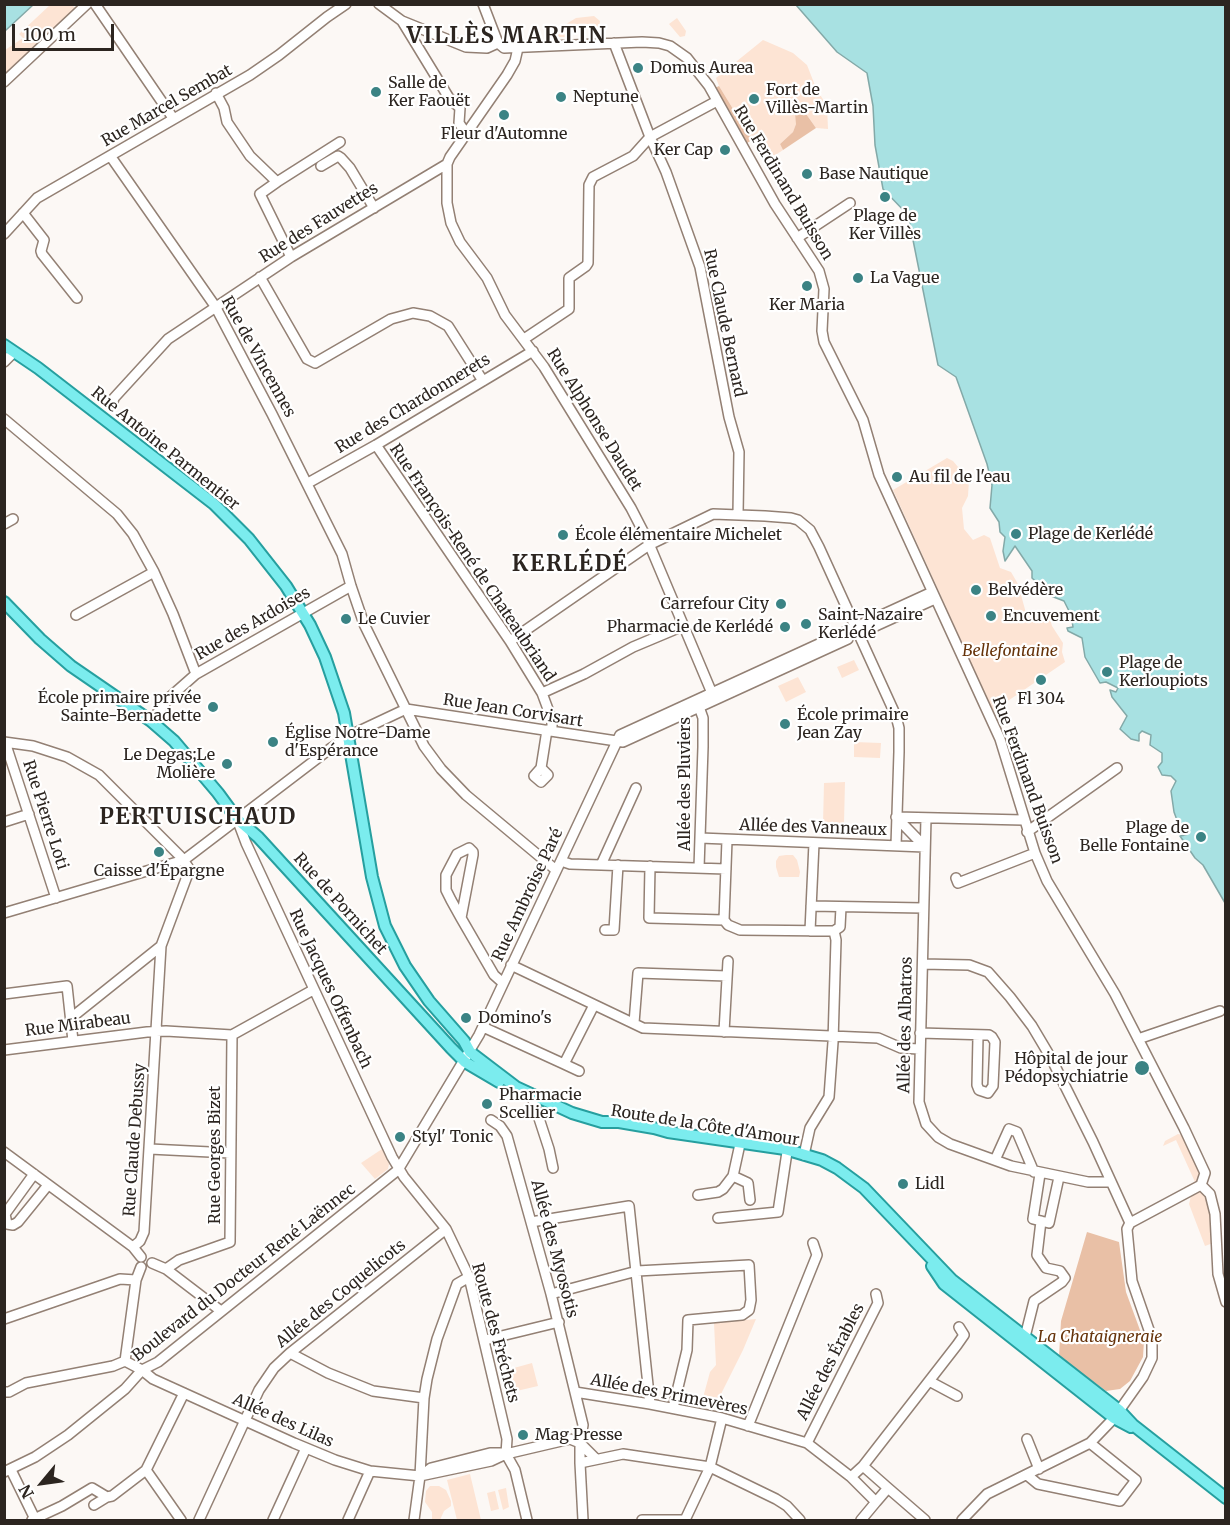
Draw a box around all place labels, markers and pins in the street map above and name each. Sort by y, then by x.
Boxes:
place label: Domus Aurea [650,58,753,78]
marker: Domus Aurea [631,61,645,75]
place label: Salle de Ker Faouët [388,73,470,111]
place label: Fort de Villès-Martin [766,80,868,118]
marker: Salle de Ker Faouët [369,85,383,99]
place label: Neptune [573,87,639,107]
marker: Neptune [554,90,568,104]
marker: Fort de Villès-Martin [747,92,761,106]
marker: Fleur d'Automne [497,108,511,122]
place label: Fleur d'Automne [441,124,567,144]
place label: Ker Cap [654,140,713,160]
marker: Ker Cap [718,143,732,157]
place label: Base Nautique [819,164,928,184]
marker: Base Nautique [800,167,814,181]
marker: Plage de Ker Villès [878,190,892,204]
place label: Plage de Ker Villès [849,206,921,244]
place label: La Vague [870,268,939,288]
marker: La Vague [851,271,865,285]
marker: Ker Maria [800,279,814,293]
place label: Ker Maria [769,295,845,315]
place label: Au fil de l'eau [909,467,1011,487]
marker: Au fil de l'eau [890,470,904,484]
place label: Plage de Kerlédé [1028,524,1153,544]
place label: École élémentaire Michelet [575,525,782,545]
marker: Plage de Kerlédé [1009,527,1023,541]
marker: École élémentaire Michelet [556,528,570,542]
place label: Belvédère [988,580,1063,600]
marker: Belvédère [969,583,983,597]
place label: Carrefour City [661,594,769,614]
marker: Carrefour City [774,597,788,611]
place label: Saint-Nazaire Kerlédé [818,605,923,643]
place label: Encuvement [1003,606,1100,626]
place label: Le Cuvier [358,609,430,629]
marker: Encuvement [984,609,998,623]
marker: Le Cuvier [339,612,353,626]
place label: Pharmacie de Kerlédé [607,617,773,637]
marker: Saint-Nazaire Kerlédé [799,617,813,631]
marker: Pharmacie de Kerlédé [778,620,792,634]
place label: Plage de Kerloupiots [1119,653,1208,691]
marker: Plage de Kerloupiots [1100,665,1114,679]
marker: Fl 304 [1034,673,1048,687]
place label: École primaire privée Sainte-Bernadette [38,688,201,726]
place label: Fl 304 [1017,689,1065,709]
marker: École primaire privée Sainte-Bernadette [206,700,220,714]
place label: École primaire Jean Zay [797,705,909,743]
marker: École primaire Jean Zay [778,717,792,731]
place label: Église Notre-Dame d'Espérance [285,723,430,761]
marker: Église Notre-Dame d'Espérance [266,735,280,749]
place label: Le Degas;Le Molière [123,745,215,783]
marker: Le Degas;Le Molière [220,757,234,771]
place label: Plage de Belle Fontaine [1080,818,1189,856]
marker: Plage de Belle Fontaine [1194,830,1208,844]
marker: Caisse d'Épargne [152,845,166,859]
place label: Caisse d'Épargne [94,861,224,881]
place label: Domino's [478,1008,552,1028]
marker: Domino's [459,1011,473,1025]
place label: Hôpital de jour Pédopsychiatrie [1004,1049,1128,1087]
marker: Hôpital de jour Pédopsychiatrie [1133,1059,1151,1077]
place label: Pharmacie Scellier [499,1085,581,1123]
marker: Pharmacie Scellier [480,1097,494,1111]
place label: Styl' Tonic [412,1127,493,1147]
marker: Styl' Tonic [393,1130,407,1144]
place label: Lidl [915,1174,945,1194]
marker: Lidl [896,1177,910,1191]
place label: Mag Presse [535,1425,622,1445]
marker: Mag Presse [516,1428,530,1442]

